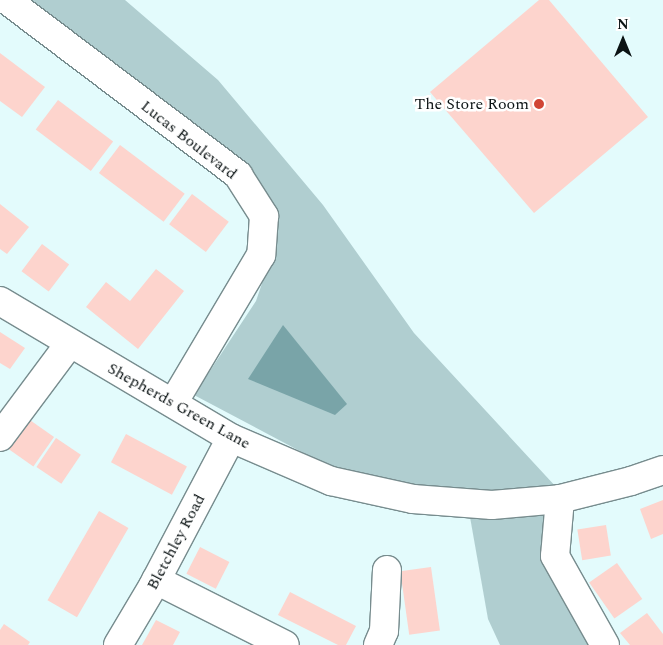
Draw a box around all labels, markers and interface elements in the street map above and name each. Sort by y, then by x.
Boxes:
text: N [617,14,629,35]
north arrow [598,15,648,65]
place label: The Store Room [414,94,529,114]
street label: Lucas Boulevard [137,96,241,184]
marker: The Store Room [533,98,545,110]
street label: Shepherds Green Lane [104,359,254,453]
street label: Bletchley Road [143,491,209,593]

